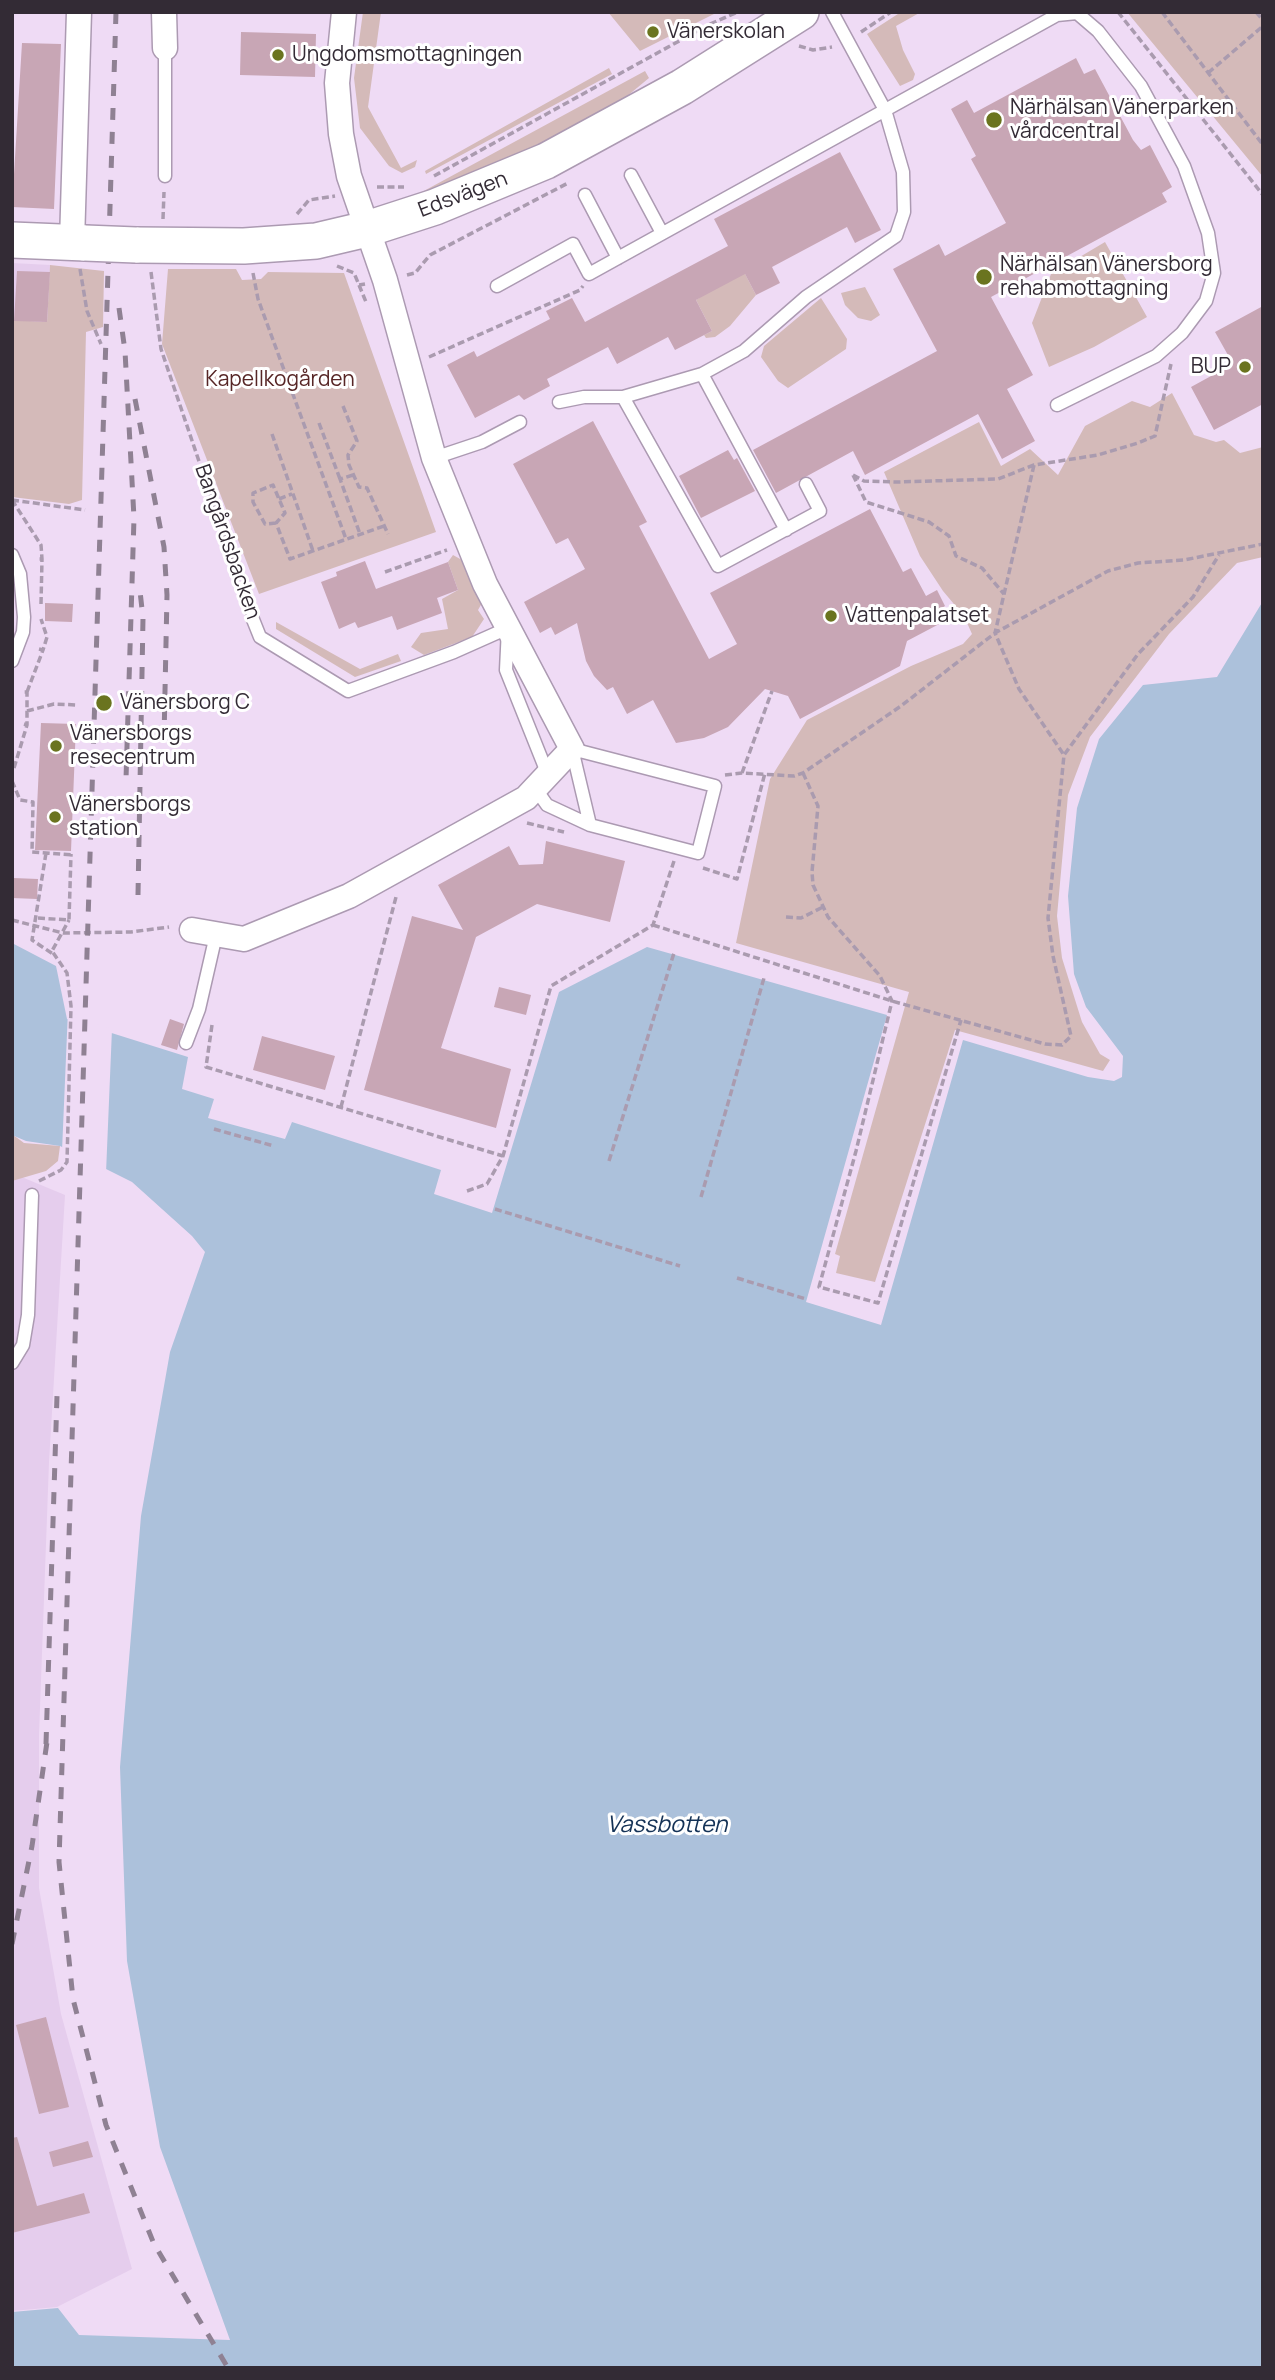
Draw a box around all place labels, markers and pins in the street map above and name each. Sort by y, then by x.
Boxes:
place label: Vänerskolan [667,19,785,45]
marker: Vänerskolan [645,24,661,40]
place label: Ungdomsmottagningen [292,42,522,68]
marker: Ungdomsmottagningen [270,47,286,63]
place label: Närhälsan Vänerparken vårdcentral [1010,95,1234,145]
marker: Närhälsan Vänerparken vårdcentral [984,110,1004,130]
place label: Närhälsan Vänersborg rehabmottagning [1000,252,1213,302]
marker: Närhälsan Vänersborg rehabmottagning [974,267,994,287]
place label: BUP [1191,354,1231,380]
marker: BUP [1237,359,1253,375]
place label: Vattenpalatset [845,603,989,629]
marker: Vattenpalatset [823,608,839,624]
place label: Vänersborg C [120,690,250,716]
marker: Vänersborg C [94,693,114,713]
place label: Vänersborgs resecentrum [70,721,195,771]
marker: Vänersborgs resecentrum [48,738,64,754]
place label: Vänersborgs station [69,792,191,842]
marker: Vänersborgs station [47,809,63,825]

